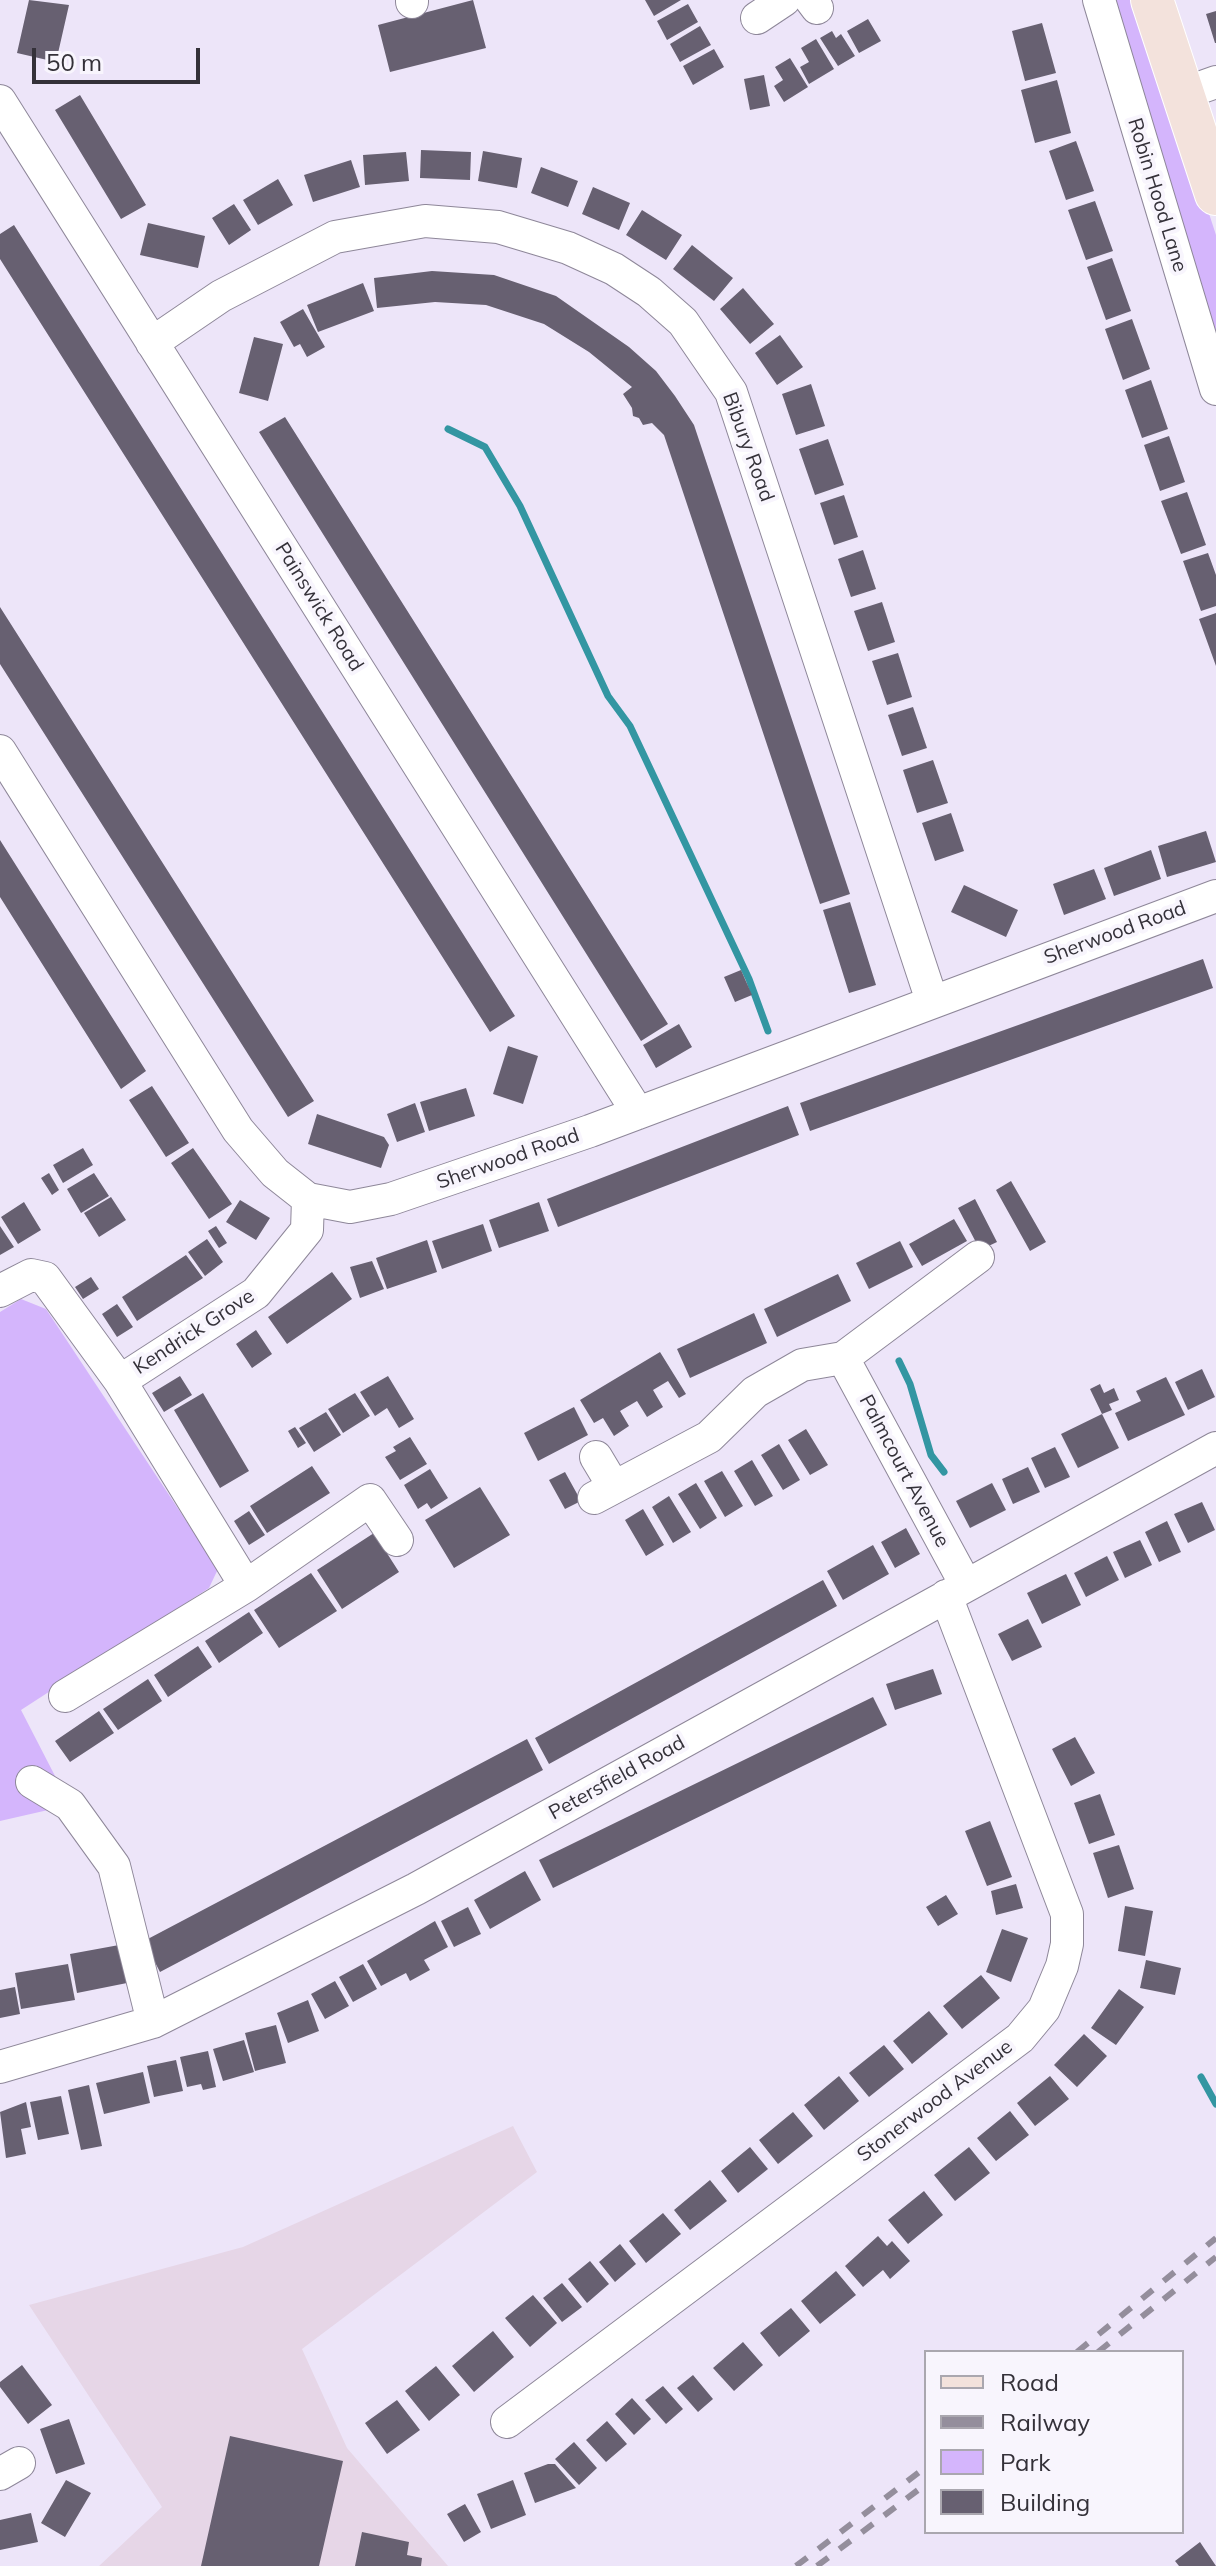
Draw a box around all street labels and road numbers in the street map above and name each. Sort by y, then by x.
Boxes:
street label: Robin Hood Lane [1122,115,1192,275]
street label: Bibury Road [717,389,779,505]
street label: Painswick Road [270,538,368,676]
street label: Sherwood Road [1041,896,1189,970]
street label: Sherwood Road [434,1123,582,1195]
street label: Kendrick Grove [129,1284,259,1380]
street label: Palmcourt Avenue [854,1391,954,1551]
street label: Petersfield Road [545,1731,689,1825]
street label: Stonerwood Avenue [853,2035,1017,2167]

